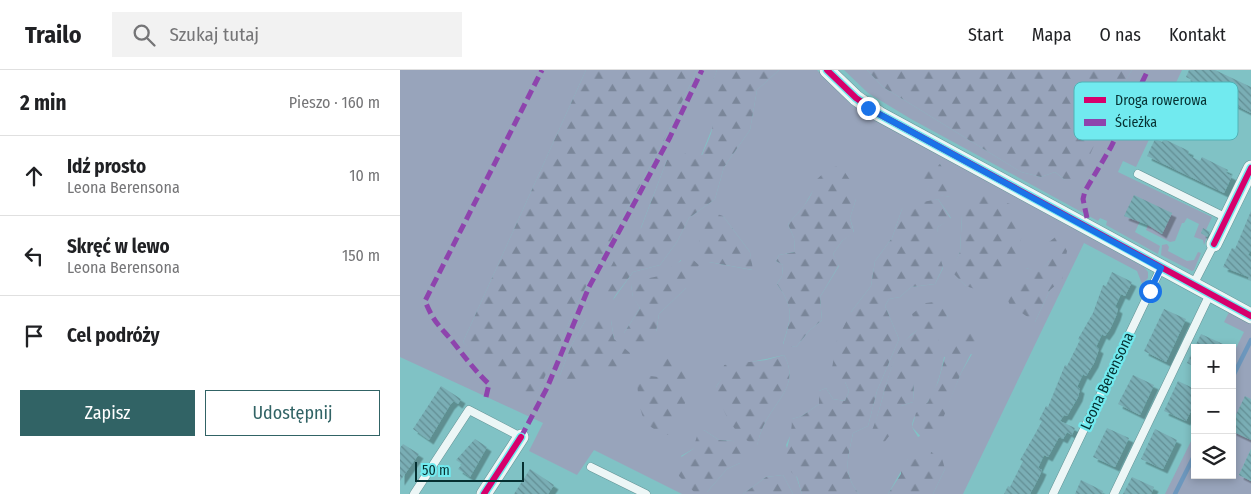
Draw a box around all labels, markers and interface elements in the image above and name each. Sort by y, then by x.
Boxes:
search box [112,12,462,57]
text: Trailo [25,21,82,49]
icon: search [130,21,158,49]
text: Szukaj tutaj [170,23,259,46]
text: Start [968,24,1004,46]
text: Mapa [1032,24,1072,46]
text: O nas [1100,24,1141,46]
text: Kontakt [1169,24,1226,46]
legend [1074,82,1238,140]
text: 2 min [20,90,67,116]
text: Droga rowerowa [1115,92,1207,109]
text: Pieszo · 160 m [289,93,380,112]
route end [857,97,880,120]
text: Ścieżka [1115,113,1157,131]
text: Idź prosto [67,155,146,178]
icon: ahead [20,162,48,190]
text: 10 m [349,166,380,185]
text: Leona Berensona [67,178,180,197]
text: Skręć w lewo [67,235,170,258]
icon: left [20,242,48,270]
text: 150 m [342,246,380,265]
text: Leona Berensona [67,258,180,277]
route start [1139,280,1162,303]
icon: arrive [20,322,48,350]
text: Cel podróży [67,324,160,347]
street label: Leona Berensona [1077,329,1137,433]
map controls [1191,344,1236,479]
button: + [1191,344,1236,389]
button: − [1191,389,1236,434]
button: Zapisz [20,390,195,436]
button: Udostępnij [205,390,380,436]
button: layers [1191,434,1236,479]
scale bar [415,459,524,482]
text: 50 m [422,462,450,479]

